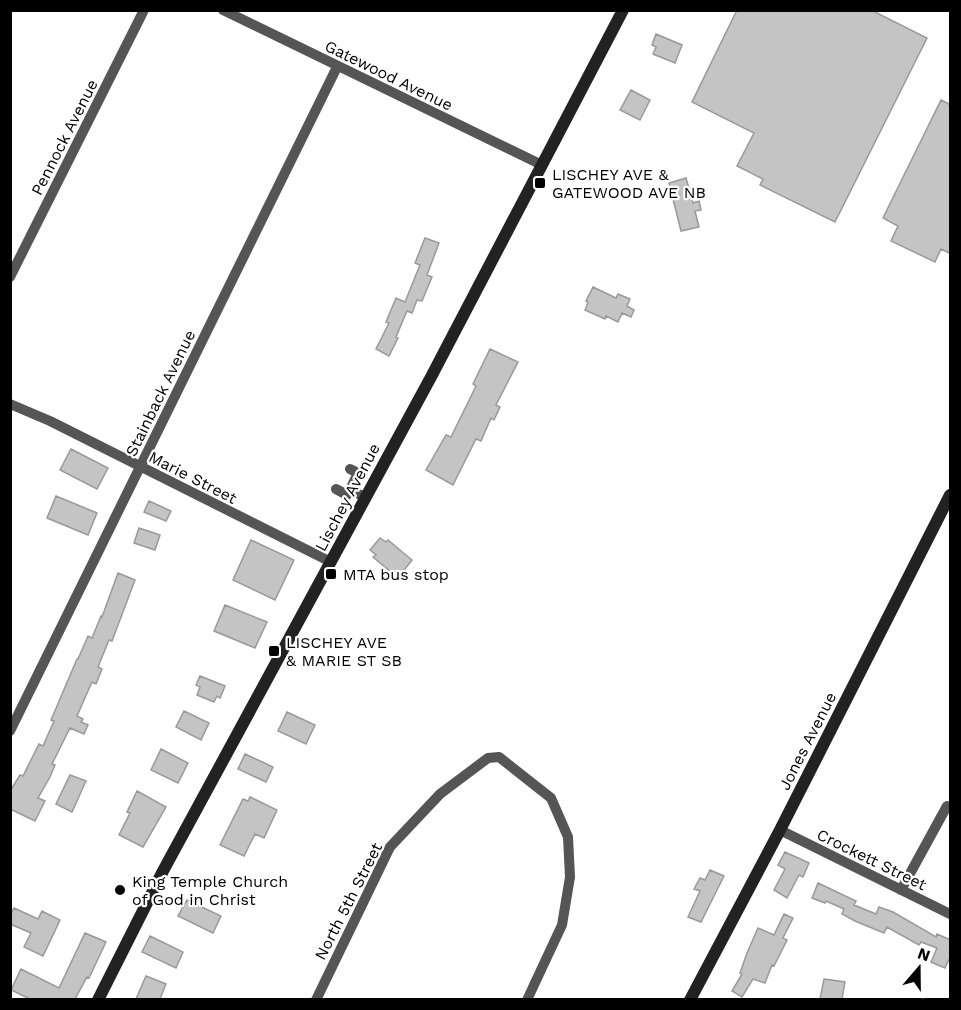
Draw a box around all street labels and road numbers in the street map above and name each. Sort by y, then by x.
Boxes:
street label: Gatewood Avenue [322,36,456,115]
street label: Pennock Avenue [27,76,102,198]
street label: Stainback Avenue [122,327,199,460]
street label: Lischey Avenue [311,440,384,554]
street label: Marie Street [146,447,240,508]
street label: Jones Avenue [775,689,840,793]
street label: Crockett Street [814,825,930,894]
street label: North 5th Street [311,839,386,963]

